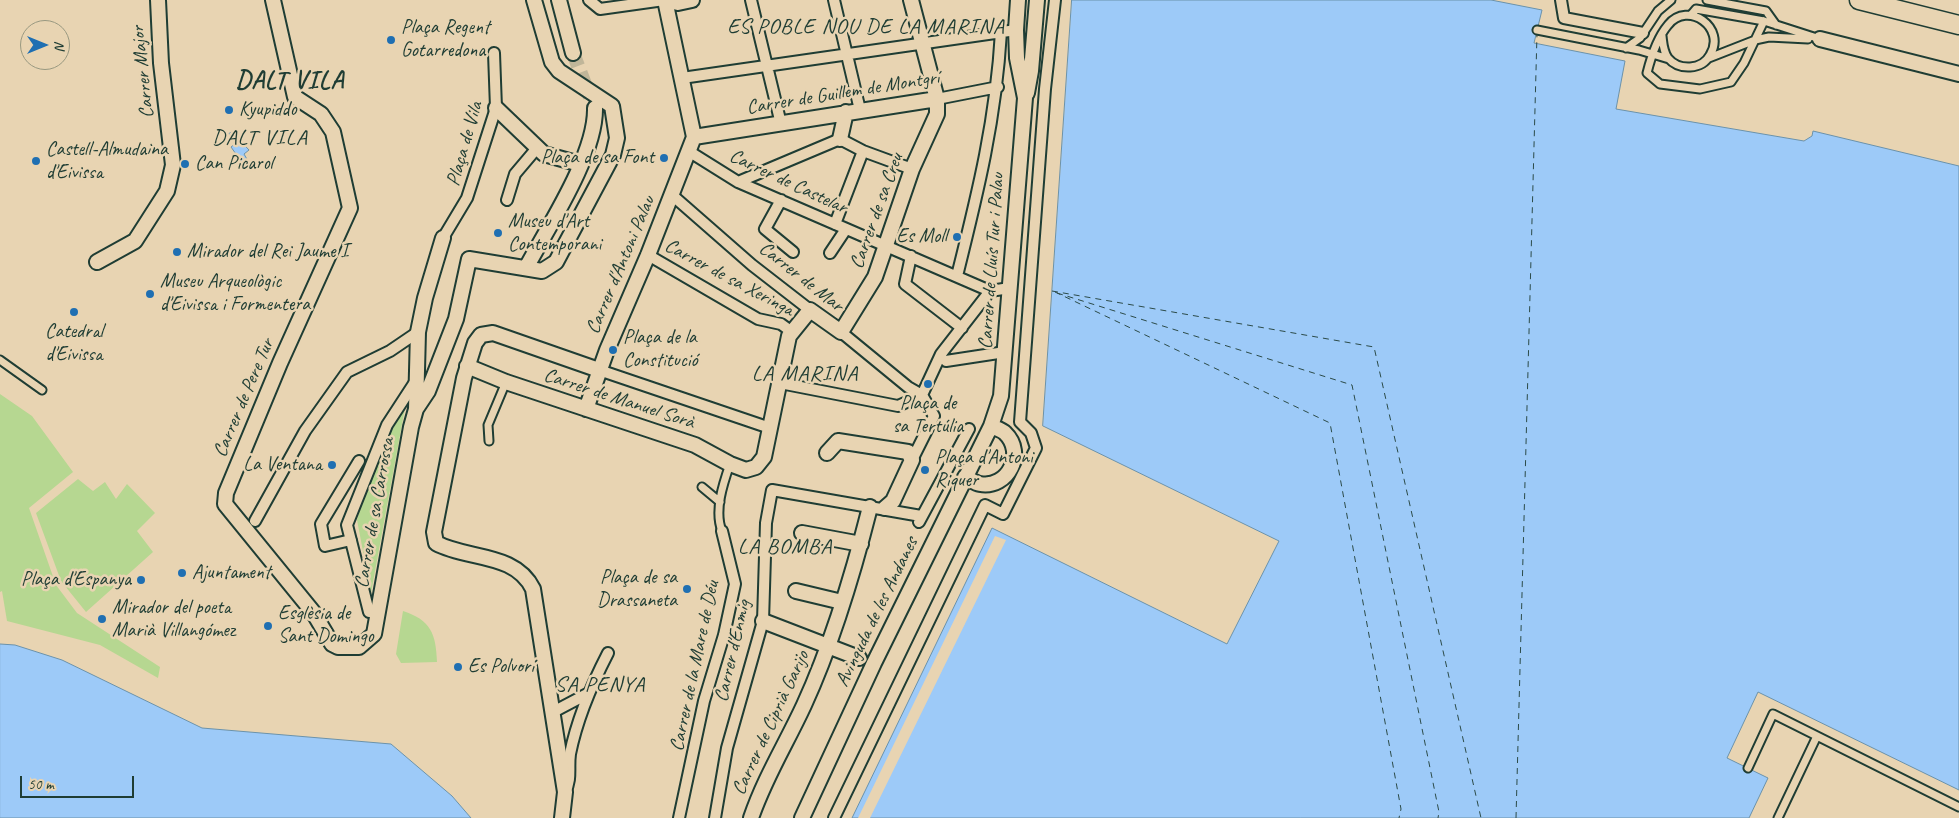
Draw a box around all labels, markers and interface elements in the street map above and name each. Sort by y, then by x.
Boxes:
district label: ES POBLE NOU DE LA MARINA [726,14,1006,40]
place label: Plaça Regent Gotarredona [401,16,490,63]
north arrow [20,20,70,70]
street label: Carrer Major [126,25,160,119]
marker: Plaça Regent Gotarredona [385,34,397,46]
text: N [51,41,68,49]
district label: DALT VILA [235,66,345,96]
street label: Carrer de Guillem de Montgrí [745,66,941,120]
place label: Kyupiddo [239,98,296,122]
street label: Plaça de Vila [442,99,488,189]
marker: Kyupiddo [223,104,235,116]
district label: DALT VILA [211,125,309,151]
place label: Castell-Almudaina d'Eivissa [46,138,168,185]
street label: Carrer de Castelar [725,144,851,220]
place label: Plaça de sa Font [541,146,654,170]
street label: Carrer de sa Creu [845,150,909,272]
place label: Can Picarol [195,152,273,176]
marker: Plaça de sa Font [658,152,670,164]
marker: Castell-Almudaina d'Eivissa [30,155,42,167]
marker: Can Picarol [179,158,191,170]
street label: Carrer de Lluís Tur i Palau [974,172,1010,350]
street label: Carrer d'Antoni Palau [581,192,661,338]
place label: Museu d'Art Contemporani [508,210,601,257]
place label: Es Moll [897,225,947,249]
marker: Museu d'Art Contemporani [492,227,504,239]
marker: Es Moll [951,231,963,243]
street label: Carrer de sa Xeringa [660,234,798,322]
street label: Carrer de Mar [754,237,848,317]
place label: Mirador del Rei Jaume I [187,240,348,264]
marker: Mirador del Rei Jaume I [171,246,183,258]
place label: Museu Arqueològic d'Eivissa i Formentera [160,270,310,317]
marker: Museu Arqueològic d'Eivissa i Formentera [144,288,156,300]
marker: Catedral d'Eivissa [68,306,80,318]
place label: Catedral d'Eivissa [45,320,103,367]
place label: Plaça de la Constitució [623,326,698,373]
street label: Carrer de Pere Tur [208,335,280,461]
marker: Plaça de la Constitució [607,344,619,356]
district label: LA MARINA [752,361,858,387]
street label: Carrer de Manuel Sorà [541,363,697,435]
marker: Plaça de sa Tertúlia [922,378,934,390]
place label: Plaça de sa Tertúlia [893,392,963,439]
street label: Carrer de sa Carrossa [350,436,400,590]
place label: Plaça d'Antoni Riquer [935,446,1033,493]
place label: La Ventana [243,453,322,477]
marker: La Ventana [326,459,338,471]
marker: Plaça d'Antoni Riquer [919,464,931,476]
street label: Avinguda de les Andanes [830,533,924,691]
district label: LA BOMBA [737,534,833,560]
place label: Ajuntament [192,561,270,585]
place label: Plaça de sa Drassaneta [597,566,677,613]
marker: Ajuntament [176,567,188,579]
place label: Plaça d'Espanya [21,568,131,592]
marker: Plaça d'Espanya [135,574,147,586]
street label: Carrer de la Mare de Déu [665,579,725,753]
marker: Plaça de sa Drassaneta [681,583,693,595]
place label: Mirador del poeta Marià Villangómez [112,596,235,643]
street label: Carrer d'Enmig [710,598,756,704]
place label: Esglèsia de Sant Domingo [278,602,374,649]
marker: Mirador del poeta Marià Villangómez [96,613,108,625]
marker: Esglèsia de Sant Domingo [262,620,274,632]
street label: Carrer de Ciprià Garijo [727,647,815,799]
place label: Es Polvorí [468,655,534,679]
marker: Es Polvorí [452,661,464,673]
district label: SA PENYA [554,672,646,698]
scale bar [22,766,136,798]
text: 50 m [28,775,54,794]

